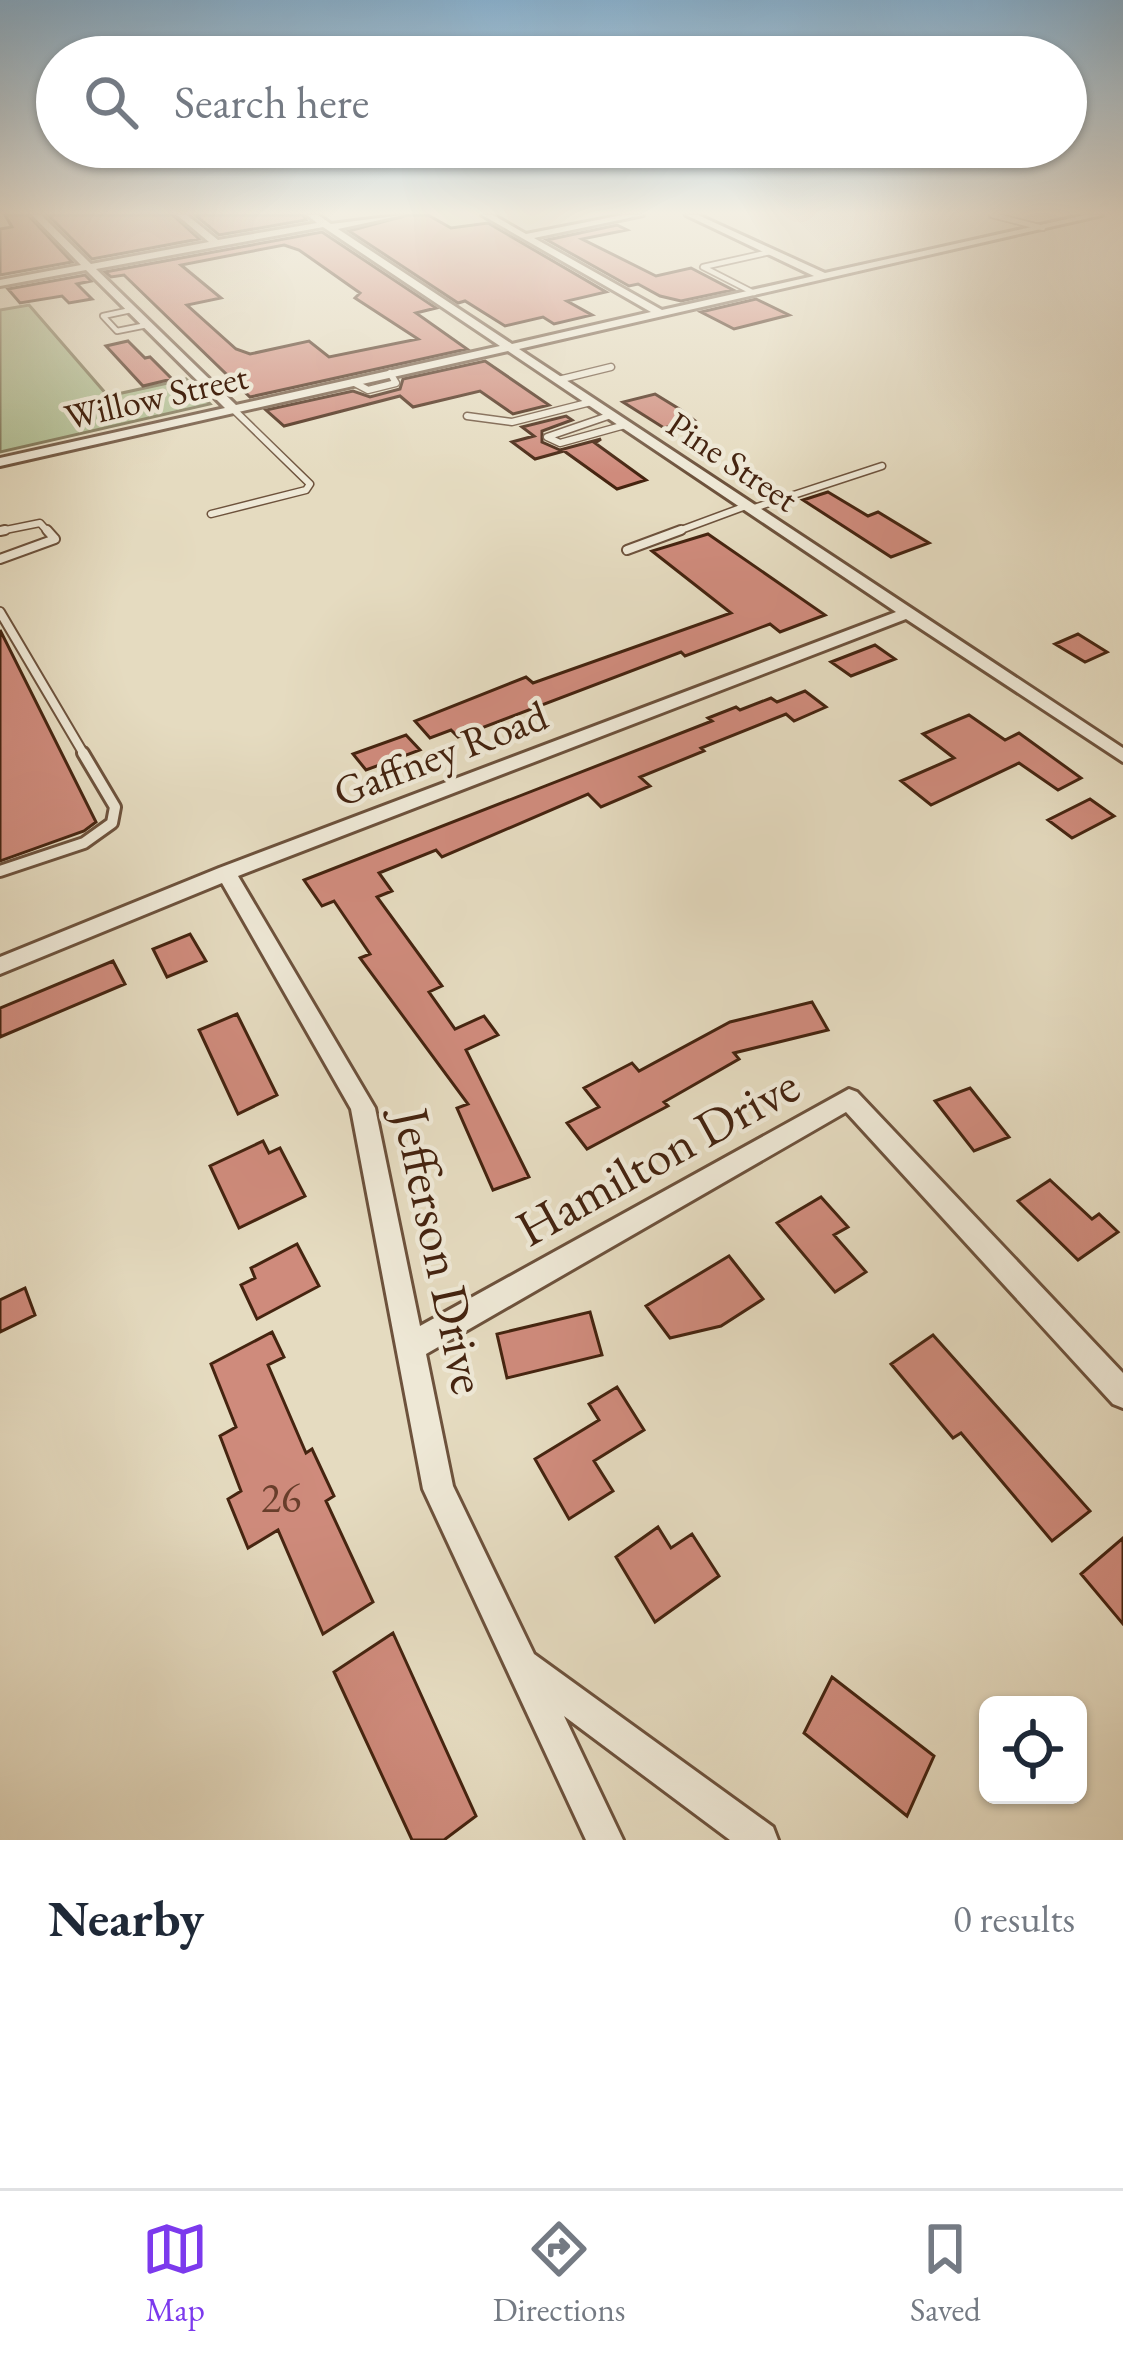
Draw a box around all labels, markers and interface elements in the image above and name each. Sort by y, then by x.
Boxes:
search box [36,36,1087,168]
icon: search [78,69,144,135]
text: Search here [174,73,369,131]
street label: Willow Street [60,352,253,440]
street label: Pine Street [658,401,808,523]
street label: Gaffney Road [325,687,556,819]
street label: Hamilton Drive [504,1051,810,1261]
street label: Jefferson Drive [378,1098,503,1400]
house number: 26 [261,1470,301,1525]
map controls [979,1696,1087,1804]
button: locate [979,1696,1087,1804]
text: Nearby [48,1885,204,1951]
text: 0 results [953,1893,1075,1944]
tab: Map [142,2216,208,2331]
tab: Directions [493,2216,626,2331]
tab: Saved [910,2216,981,2331]

